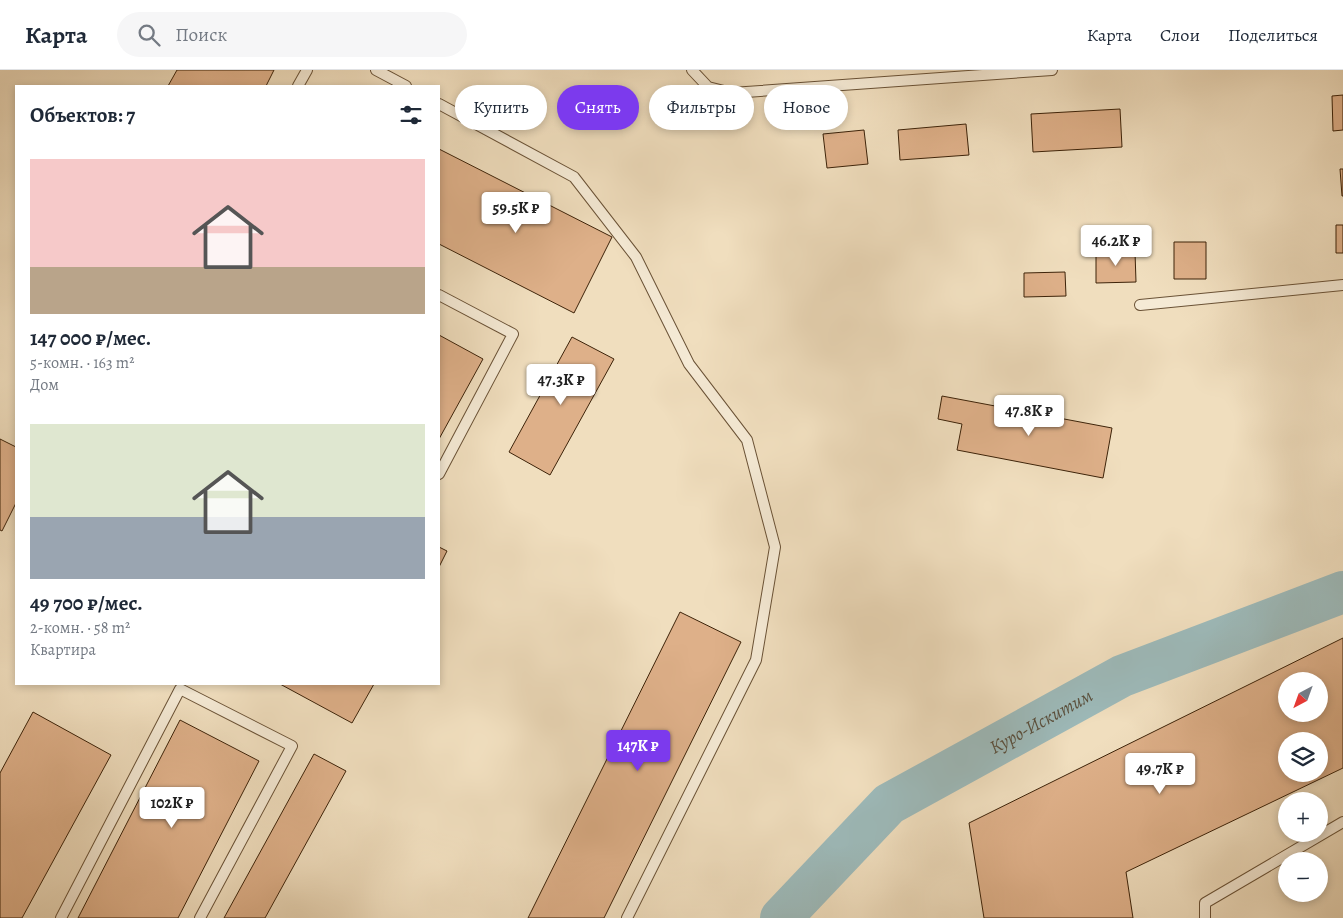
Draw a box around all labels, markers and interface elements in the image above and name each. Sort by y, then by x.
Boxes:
search box [117,12,467,57]
text: Карта [25,19,87,51]
icon: search [135,21,163,49]
text: Поиск [175,22,227,48]
text: Карта [1087,23,1132,47]
text: Слои [1160,23,1200,47]
text: Поделиться [1228,23,1318,47]
chip: Купить [455,85,547,130]
chip: Снять [557,85,639,130]
chip: Фильтры [649,85,754,130]
chip: Новое [764,85,848,130]
text: Объектов: 7 [30,101,135,129]
icon: filters [397,101,425,129]
pin: 59.5K ₽ [470,191,562,234]
icon: home [183,192,273,282]
text: 59.5K ₽ [493,197,539,219]
pin: 46.2K ₽ [1070,224,1162,267]
text: 46.2K ₽ [1092,230,1140,252]
text: 147 000 ₽/мес. [30,324,151,352]
text: 5-комн. · 163 m² [30,352,134,374]
pin: 47.3K ₽ [515,364,607,406]
text: 47.3K ₽ [537,369,585,391]
text: Дом [30,374,59,396]
pin: 47.8K ₽ [983,394,1075,437]
text: 47.8K ₽ [1005,400,1053,422]
icon: home [183,457,273,547]
text: 49 700 ₽/мес. [30,589,143,617]
text: 2-комн. · 58 m² [30,617,130,639]
text: Квартира [30,639,96,661]
north arrow [1278,672,1328,722]
map controls [1278,672,1328,902]
water label: Куро-Искитим [985,683,1098,760]
pin: 147K ₽ [597,730,679,772]
button: layers [1278,732,1328,782]
text: 147K ₽ [617,735,659,757]
pin: 49.7K ₽ [1114,752,1206,795]
text: 49.7K ₽ [1136,758,1184,780]
pin: 102K ₽ [131,786,213,829]
text: 102K ₽ [151,792,193,814]
button: + [1278,792,1328,842]
button: − [1278,852,1328,902]

